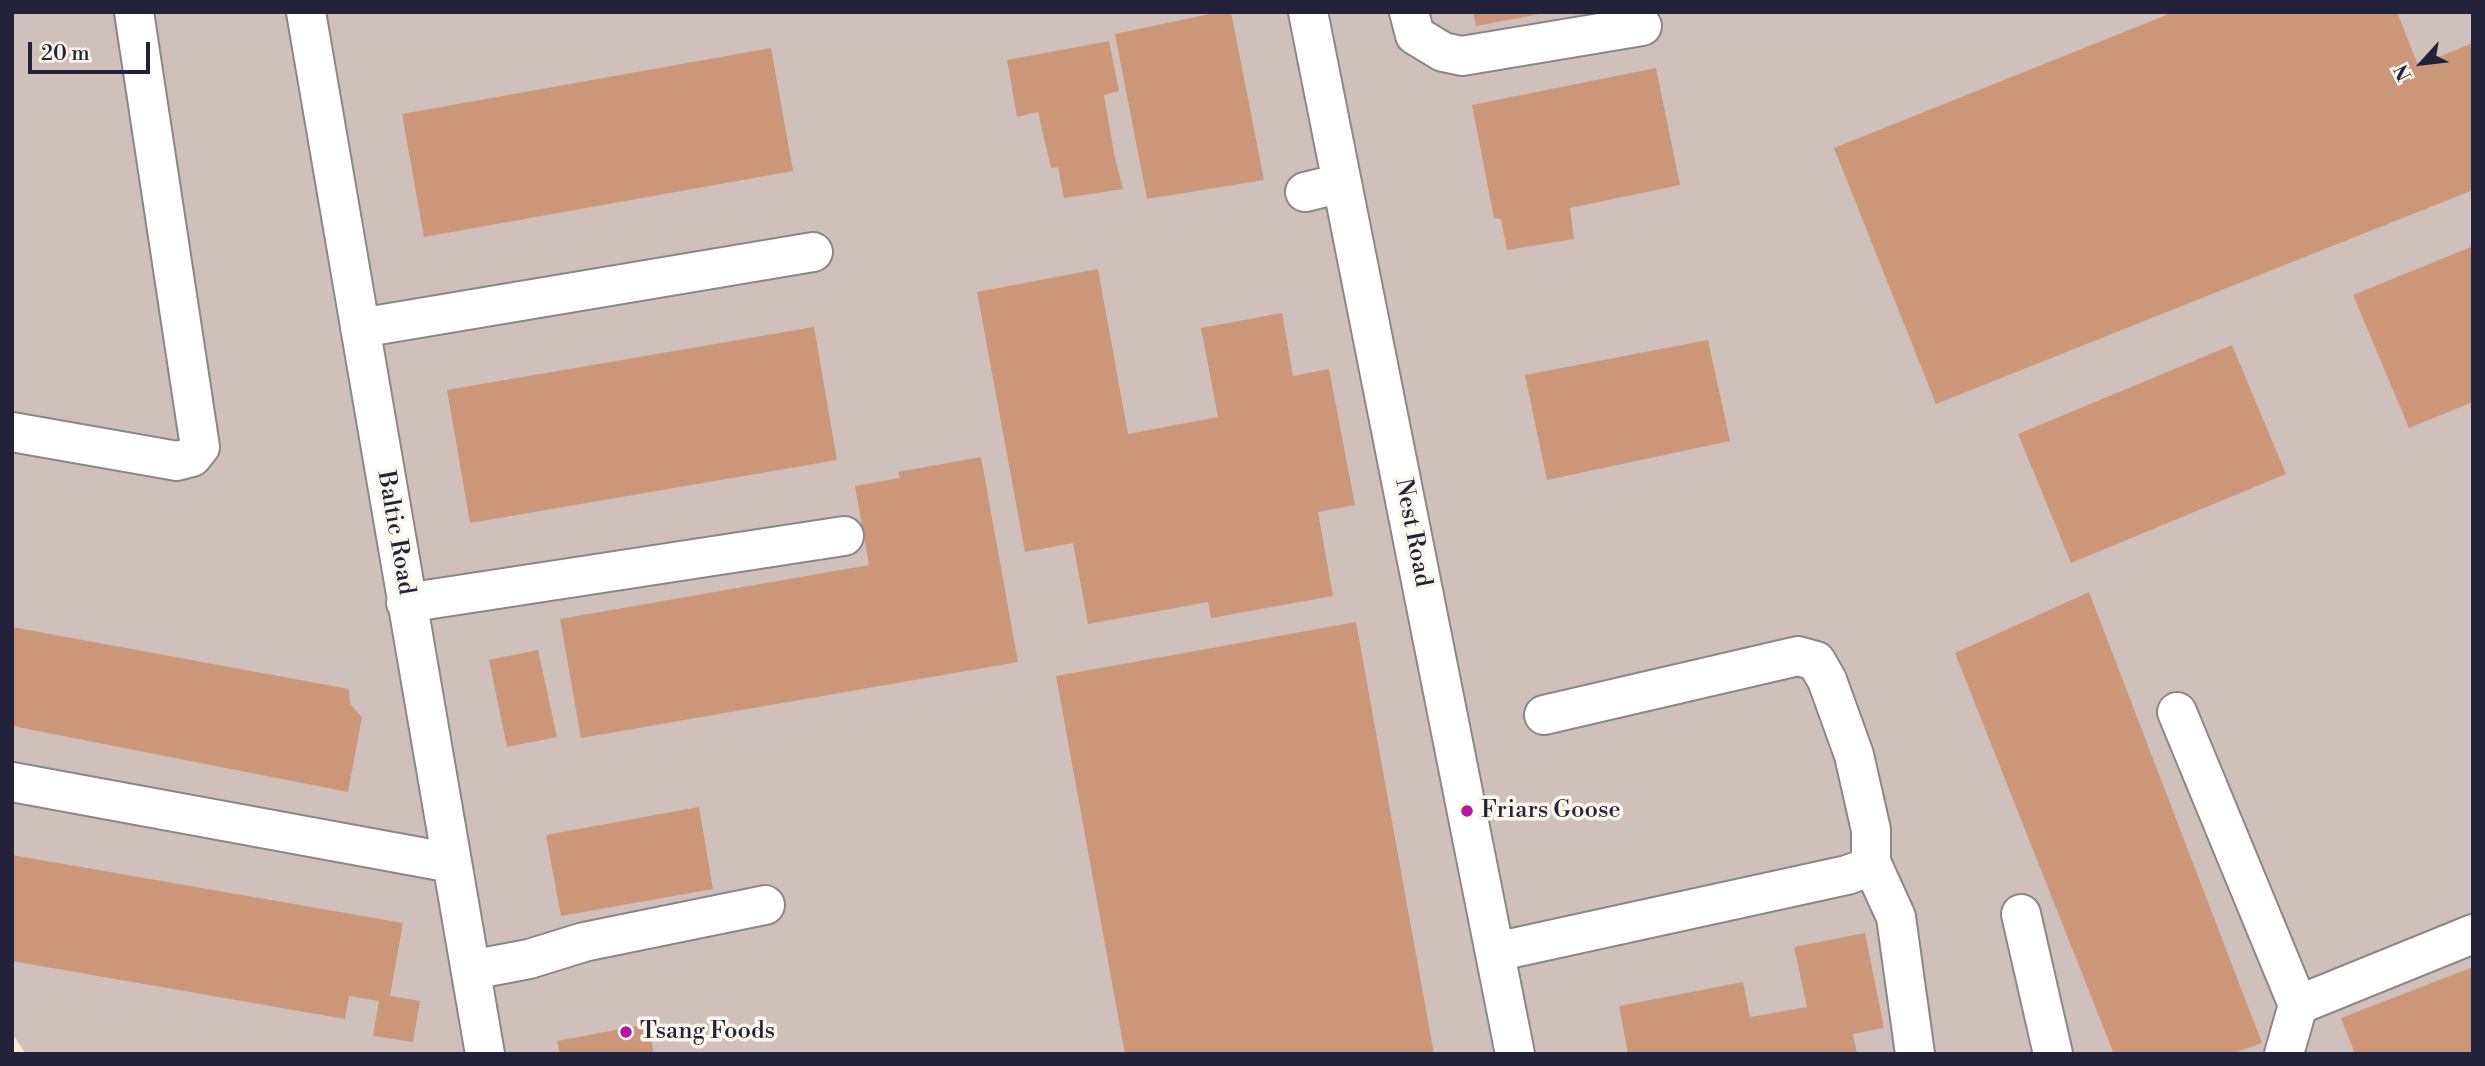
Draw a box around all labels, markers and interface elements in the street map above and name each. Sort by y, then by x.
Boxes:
scale bar [32,28,154,72]
north arrow [2387,28,2457,98]
text: 20 m [41,41,90,67]
text: N [2389,60,2417,85]
street label: Baltic Road [370,469,420,597]
street label: Nest Road [1387,477,1437,589]
place label: Friars Goose [1481,797,1621,825]
marker: Friars Goose [1459,803,1475,819]
place label: Tsang Foods [640,1018,775,1046]
marker: Tsang Foods [618,1024,634,1040]

